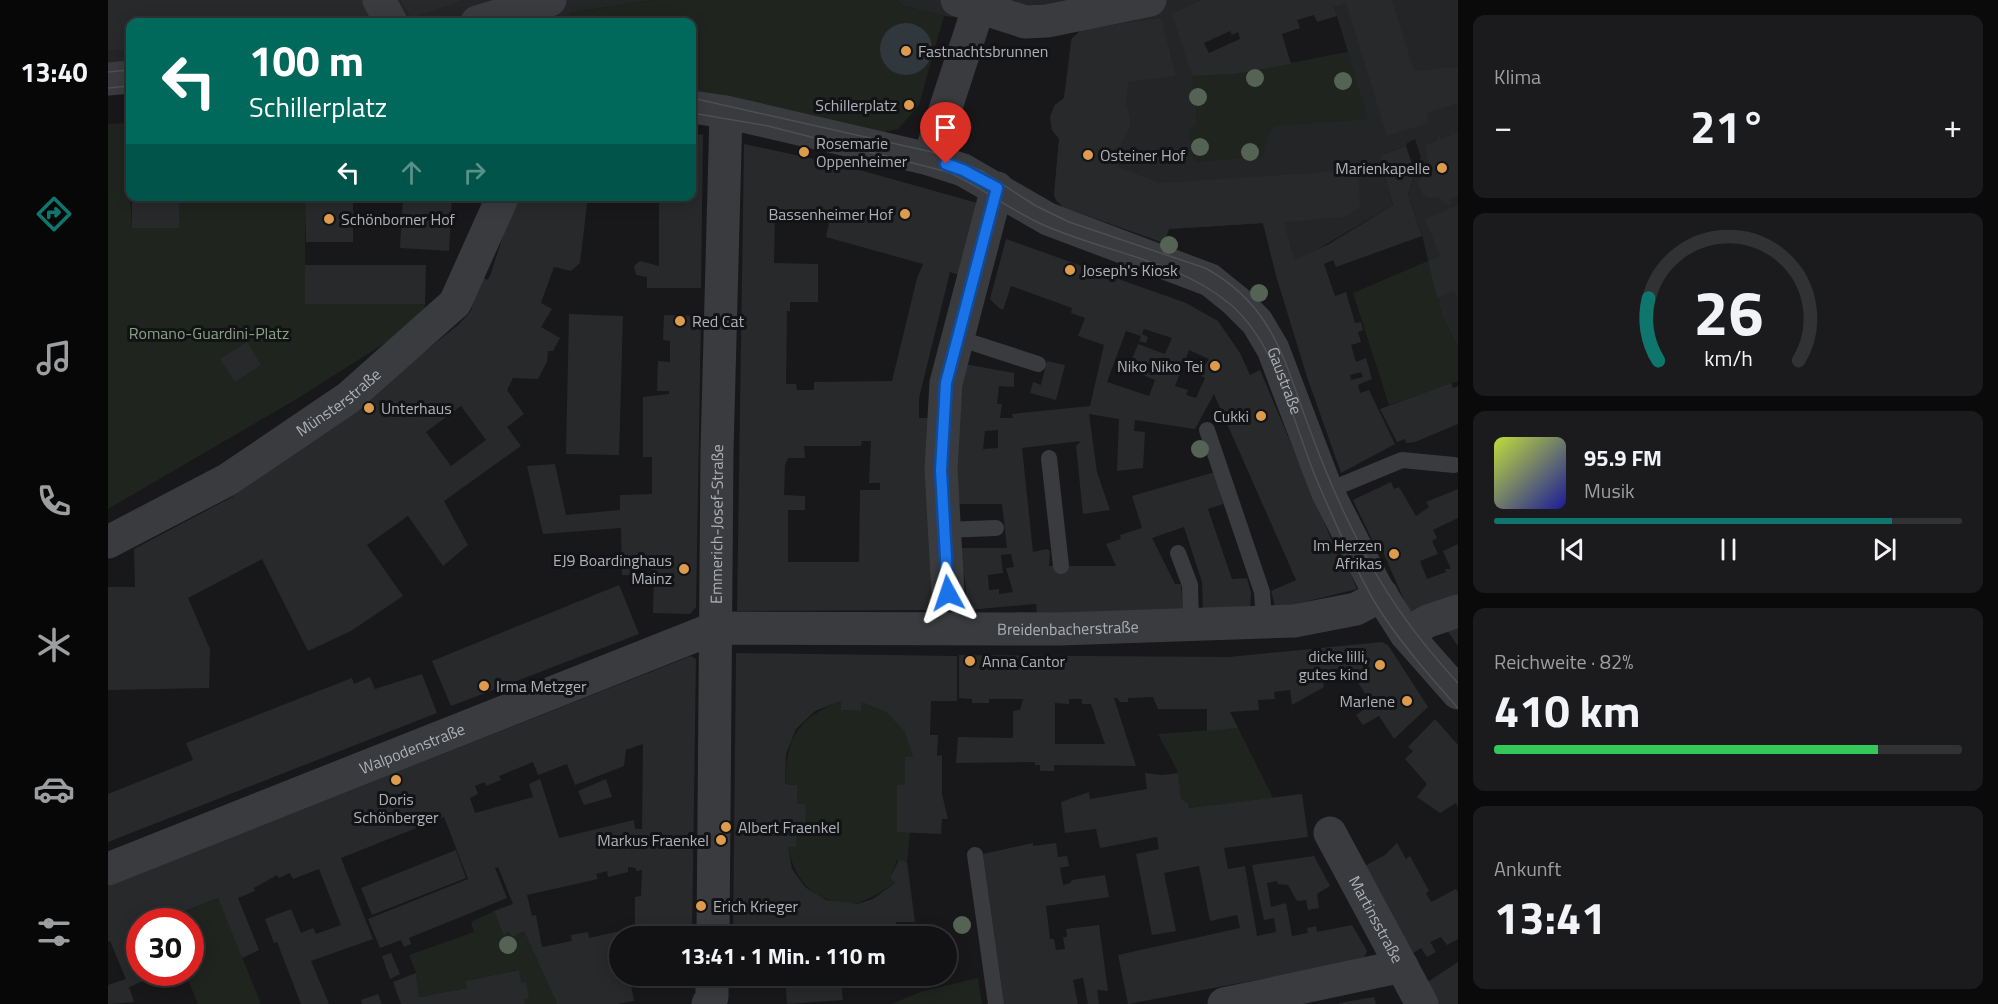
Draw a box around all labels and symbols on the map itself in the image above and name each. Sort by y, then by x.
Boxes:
place label: Fastnachtsbrunnen [918,39,1048,63]
marker: Fastnachtsbrunnen [899,44,913,58]
place label: Schillerplatz [815,93,897,117]
marker: Schillerplatz [902,98,916,112]
pin [920,102,971,164]
place label: Rosemarie Oppenheimer [816,131,908,173]
place label: Osteiner Hof [1100,143,1186,167]
marker: Rosemarie Oppenheimer [797,145,811,159]
marker: Osteiner Hof [1081,148,1095,162]
place label: Marienkapelle [1335,156,1430,180]
marker: Marienkapelle [1435,161,1449,175]
place label: Bassenheimer Hof [768,202,894,226]
place label: Schönborner Hof [341,207,456,231]
marker: Bassenheimer Hof [898,207,912,221]
marker: Schönborner Hof [322,212,336,226]
place label: Joseph's Kiosk [1082,258,1178,282]
marker: Joseph's Kiosk [1063,263,1077,277]
place label: Red Cat [692,309,744,333]
marker: Red Cat [673,314,687,328]
park label: Romano-Guardini-Platz [129,321,289,345]
street label: Gaustraße [1261,343,1309,418]
place label: Niko Niko Tei [1117,354,1203,378]
marker: Niko Niko Tei [1208,359,1222,373]
street label: Münsterstraße [291,362,386,442]
place label: Unterhaus [381,396,452,420]
marker: Unterhaus [362,401,376,415]
place label: Cukki [1213,404,1249,428]
marker: Cukki [1254,409,1268,423]
street label: Emmerich-Josef-Straße [704,444,729,604]
place label: Im Herzen Afrikas [1313,533,1382,575]
marker: Im Herzen Afrikas [1387,547,1401,561]
place label: EJ9 Boardinghaus Mainz [553,548,672,590]
position arrow [916,561,980,625]
marker: EJ9 Boardinghaus Mainz [677,562,691,576]
street label: Breidenbacherstraße [997,614,1139,641]
place label: dicke lilli, gutes kind [1298,644,1368,686]
place label: Anna Cantor [982,649,1066,673]
marker: Anna Cantor [963,654,977,668]
marker: dicke lilli, gutes kind [1373,658,1387,672]
place label: Irma Metzger [496,674,587,698]
marker: Irma Metzger [477,679,491,693]
place label: Marlene [1340,689,1395,713]
marker: Marlene [1400,694,1414,708]
street label: Walpodenstraße [356,717,468,780]
marker: Doris Schönberger [389,773,403,787]
place label: Doris Schönberger [353,787,439,829]
place label: Albert Fraenkel [738,815,840,839]
marker: Albert Fraenkel [719,820,733,834]
place label: Markus Fraenkel [597,828,709,852]
marker: Markus Fraenkel [714,833,728,847]
street label: Martinsstraße [1343,871,1410,967]
place label: Erich Krieger [713,894,798,918]
marker: Erich Krieger [694,899,708,913]
speed limit sign: 30 [126,908,204,986]

